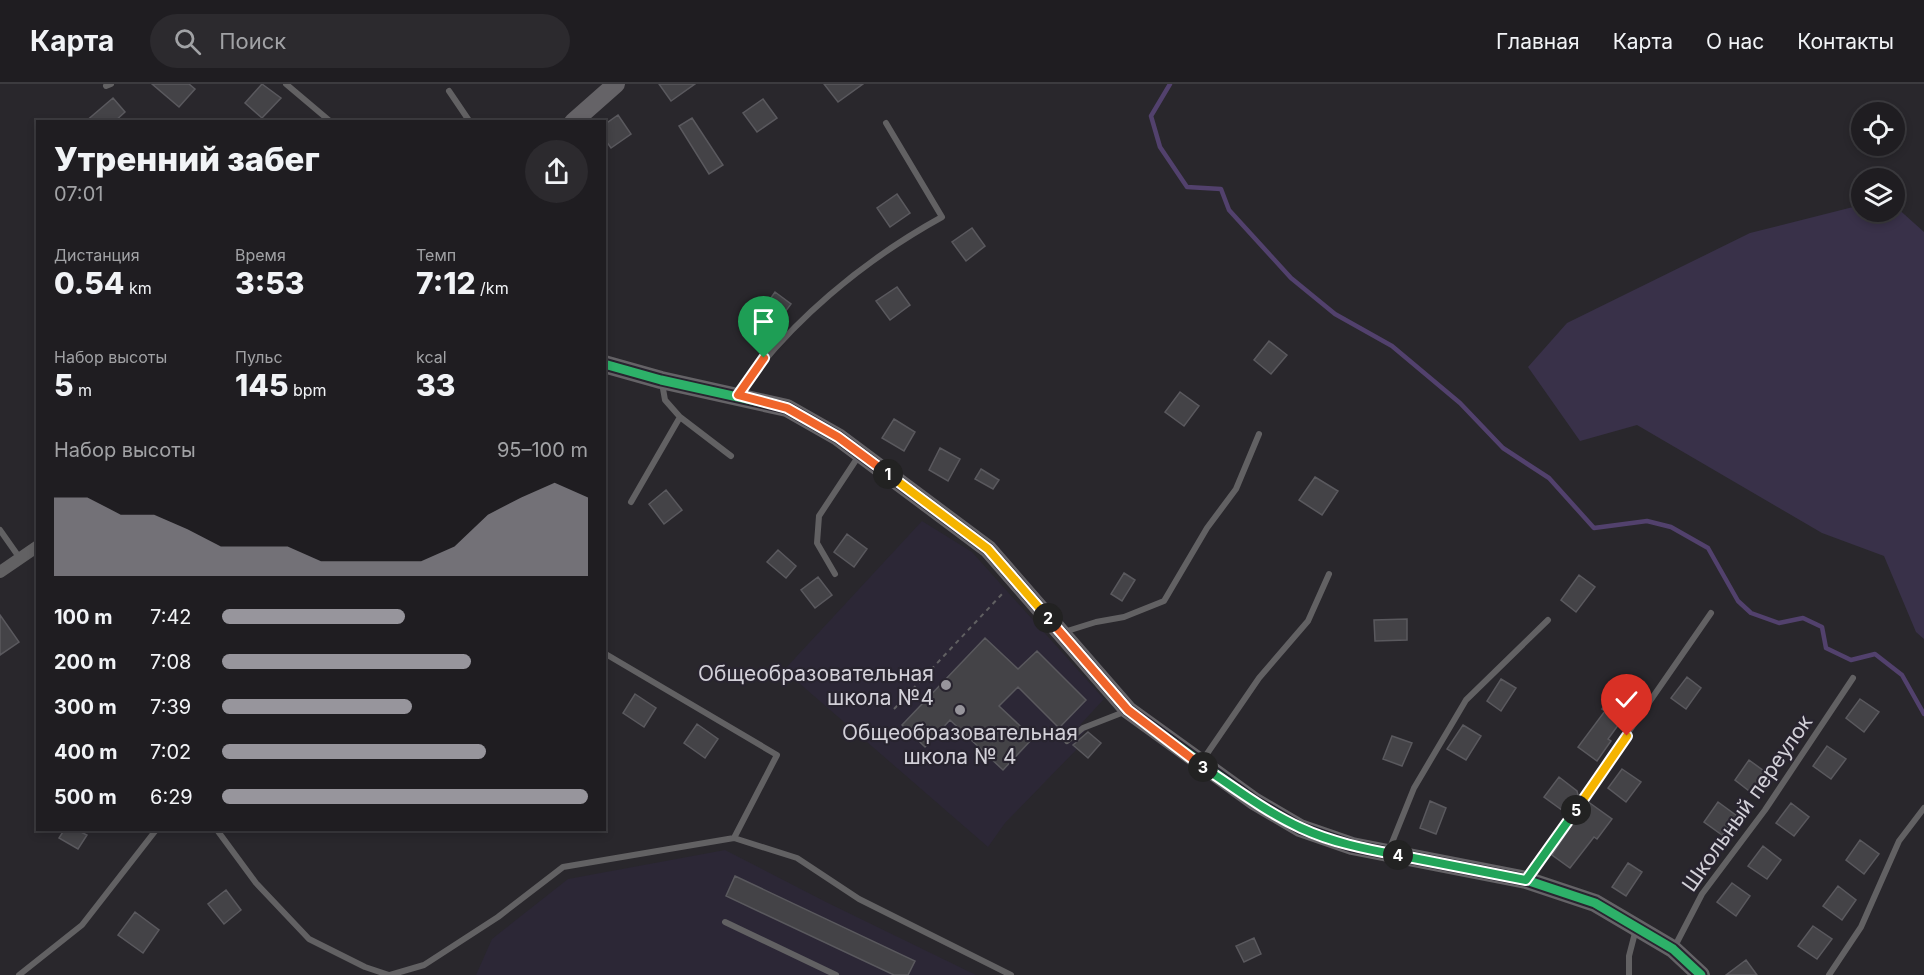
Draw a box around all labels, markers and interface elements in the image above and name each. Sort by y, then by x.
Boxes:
search box [150,14,570,68]
text: Карта [30,24,114,58]
icon: search [171,25,204,58]
text: Поиск [219,28,286,54]
text: Главная [1496,29,1580,54]
text: Карта [1613,29,1673,54]
text: О нас [1706,29,1764,54]
text: Контакты [1797,29,1894,54]
map controls [1851,102,1905,222]
button: locate [1851,102,1905,156]
text: Утренний забег [54,139,320,179]
button: share [525,140,588,203]
button: layers [1851,168,1905,222]
text: 07:01 [54,182,103,206]
text: Дистанция [54,245,140,265]
text: Время [235,245,286,265]
text: Темп [416,245,456,265]
text: 0.54 [54,265,125,301]
text: 3:53 [235,265,305,301]
text: 7:12 [416,265,476,301]
text: km [125,278,152,298]
text: /km [476,278,509,298]
pin [738,296,789,358]
icon: arrive [747,305,780,338]
text: Набор высоты [54,347,167,367]
text: Пульс [235,347,283,367]
text: kcal [416,347,447,367]
text: 5 [54,367,74,403]
text: 145 [235,367,288,403]
text: 33 [416,367,455,403]
text: m [74,380,92,400]
text: bpm [288,380,327,400]
text: Набор высоты [54,438,196,462]
text: 95–100 m [497,438,588,462]
pin: 1 [873,459,903,489]
text: 1 [885,464,891,484]
pin: 2 [1033,603,1063,633]
text: 100 m [54,605,113,629]
text: 7:42 [150,605,192,629]
text: 2 [1043,608,1053,628]
text: 200 m [54,650,117,674]
text: 7:08 [150,650,191,674]
place label: Общеобразовательная школа №4 [698,661,934,710]
pin [1601,674,1652,736]
marker: Общеобразовательная школа №4 [939,678,953,692]
icon: check [1610,683,1643,716]
text: 300 m [54,695,117,719]
text: 7:39 [150,695,191,719]
marker: Общеобразовательная школа № 4 [953,703,967,717]
street label: Школьный переулок [1677,709,1818,896]
place label: Общеобразовательная школа № 4 [842,720,1078,769]
text: 400 m [54,740,118,764]
text: 7:02 [150,740,191,764]
pin: 3 [1188,752,1218,782]
text: 3 [1198,757,1208,777]
text: 500 m [54,785,117,809]
text: 6:29 [150,785,193,809]
pin: 5 [1561,795,1591,825]
text: 5 [1571,800,1581,820]
pin: 4 [1383,840,1413,870]
text: 4 [1393,845,1403,865]

